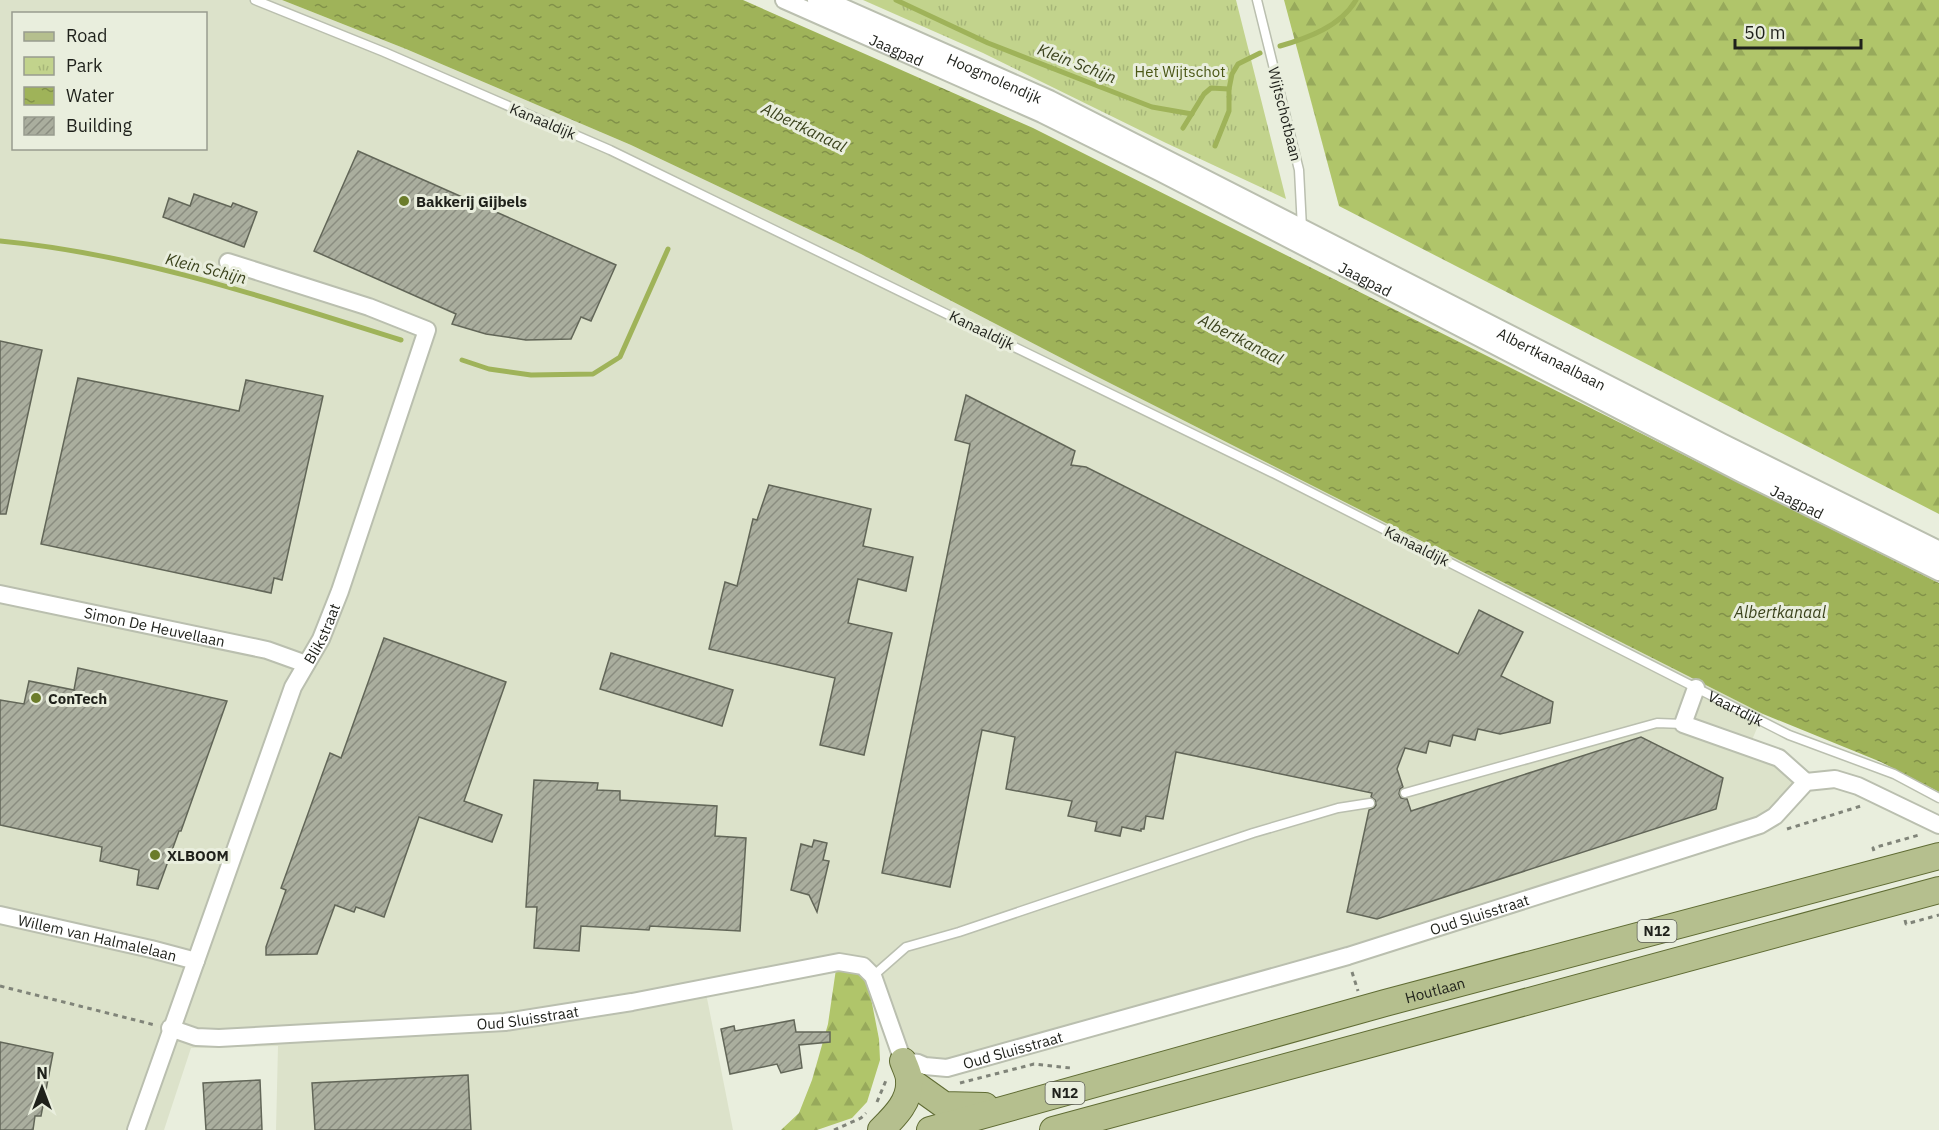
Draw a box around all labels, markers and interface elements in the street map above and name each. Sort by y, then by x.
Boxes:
legend [12,12,207,150]
scale bar [1735,12,1861,50]
text: 50 m [1744,21,1786,44]
text: Road [66,24,107,47]
street label: Jaagpad [867,29,926,70]
water label: Klein Schijn [1035,39,1119,87]
street label: Hoogmolendijk [944,49,1045,107]
text: Park [66,54,103,77]
park label: Het Wijtschot [1135,62,1225,81]
street label: Wijtschotbaan [1264,65,1306,163]
text: Water [66,84,115,107]
water label: Albertkanaal [757,97,850,156]
street label: Kanaaldijk [507,99,579,143]
text: Building [66,114,133,137]
place label: Bakkerij Gijbels [416,192,528,211]
marker: Bakkerij Gijbels [397,194,411,208]
water label: Klein Schijn [163,248,249,288]
street label: Jaagpad [1336,257,1395,300]
street label: Kanaaldijk [946,306,1018,354]
water label: Albertkanaal [1195,309,1287,369]
street label: Albertkanaalbaan [1494,323,1609,394]
street label: Jaagpad [1768,480,1827,523]
street label: Kanaaldijk [1381,522,1453,570]
street label: Blikstraat [299,600,344,667]
street label: Simon De Heuvellaan [82,602,227,650]
water label: Albertkanaal [1733,602,1827,622]
street label: Vaartdijk [1705,686,1767,730]
place label: ConTech [48,689,107,708]
marker: ConTech [29,691,43,705]
place label: XLBOOM [167,846,229,865]
marker: XLBOOM [148,848,162,862]
street label: Oud Sluisstraat [1427,890,1531,939]
street label: Willem van Halmalelaan [16,910,179,965]
road number: N12 [1638,920,1676,942]
street label: Houtlaan [1403,973,1467,1007]
street label: Oud Sluisstraat [476,1001,580,1033]
street label: Oud Sluisstraat [961,1027,1065,1073]
north arrow [12,1058,72,1118]
text: N [36,1063,48,1083]
road number: N12 [1046,1082,1084,1104]

